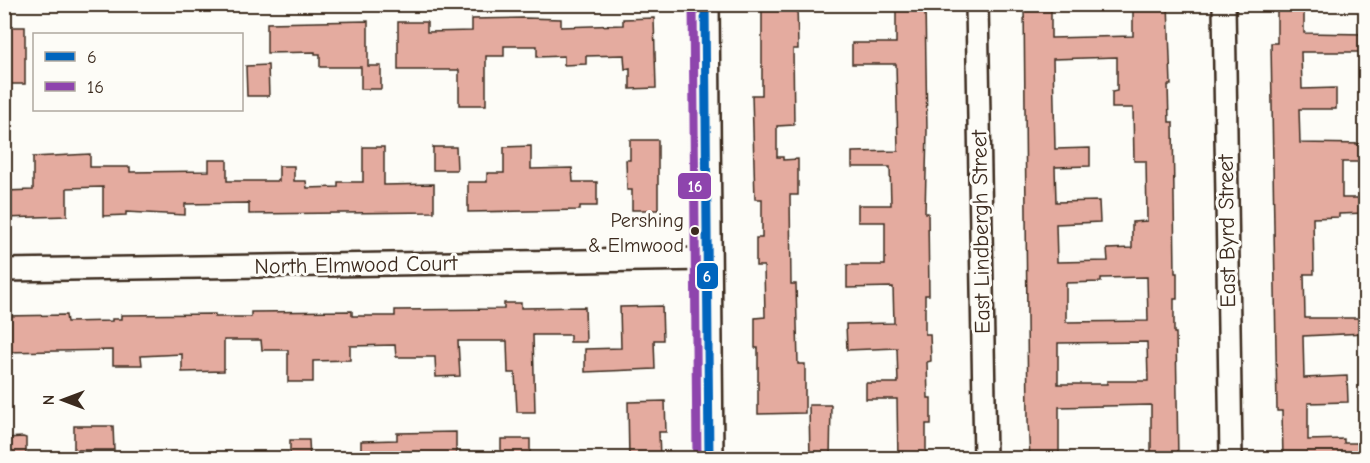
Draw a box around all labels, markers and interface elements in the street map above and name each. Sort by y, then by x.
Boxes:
legend [33,33,243,111]
text: 6 [87,47,97,68]
text: 16 [87,77,104,98]
street label: East Lindbergh Street [966,129,996,334]
street label: East Byrd Street [1213,154,1241,308]
line badge: 16 [677,172,712,200]
text: 16 [688,178,702,196]
place label: Pershing & Elmwood [588,209,684,257]
marker: Pershing & Elmwood [689,225,701,237]
street label: North Elmwood Court [254,250,458,280]
line badge: 6 [696,262,719,290]
text: 6 [703,268,711,286]
north arrow [33,370,93,430]
text: N [40,395,58,405]

